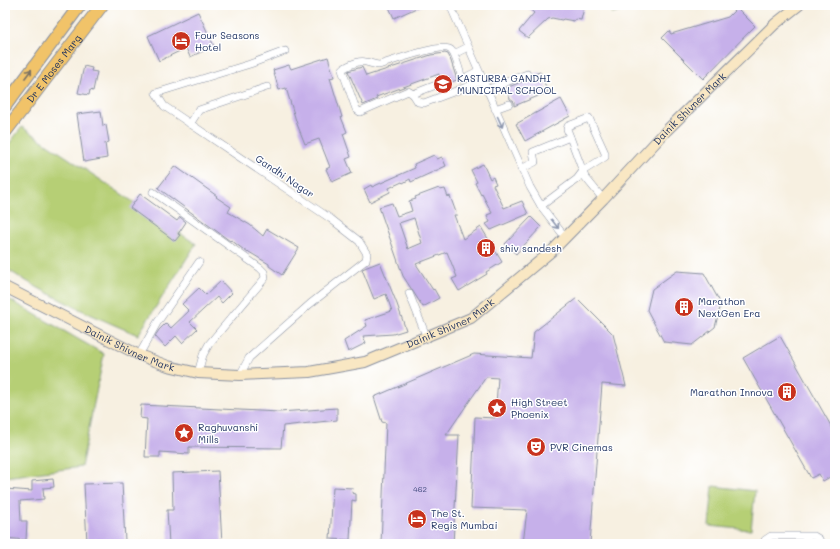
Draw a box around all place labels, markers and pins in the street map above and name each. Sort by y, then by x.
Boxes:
place label: Four Seasons Hotel [195,28,260,54]
hotel icon: Four Seasons Hotel [170,30,192,52]
place label: KASTURBA GANDHI MUNICIPAL SCHOOL [457,71,557,97]
school or university icon: KASTURBA GANDHI MUNICIPAL SCHOOL [432,73,454,95]
building icon: shiv sandesh [475,237,497,259]
place label: shiv sandesh [500,241,562,255]
place label: Marathon NextGen Era [698,294,760,320]
building icon: Marathon NextGen Era [673,296,695,318]
building icon: Marathon Innova [776,381,798,403]
place label: Marathon Innova [690,385,773,399]
place label: High Street Phoenix [511,395,568,421]
place icon: High Street Phoenix [486,397,508,419]
place label: Raghuvanshi Mills [198,420,258,446]
place icon: Raghuvanshi Mills [173,422,195,444]
theatre icon: PVR Cinemas [525,436,547,458]
place label: PVR Cinemas [550,440,613,454]
place label: The St. Regis Mumbai [431,506,498,532]
hotel icon: The St. Regis Mumbai [406,508,428,530]

